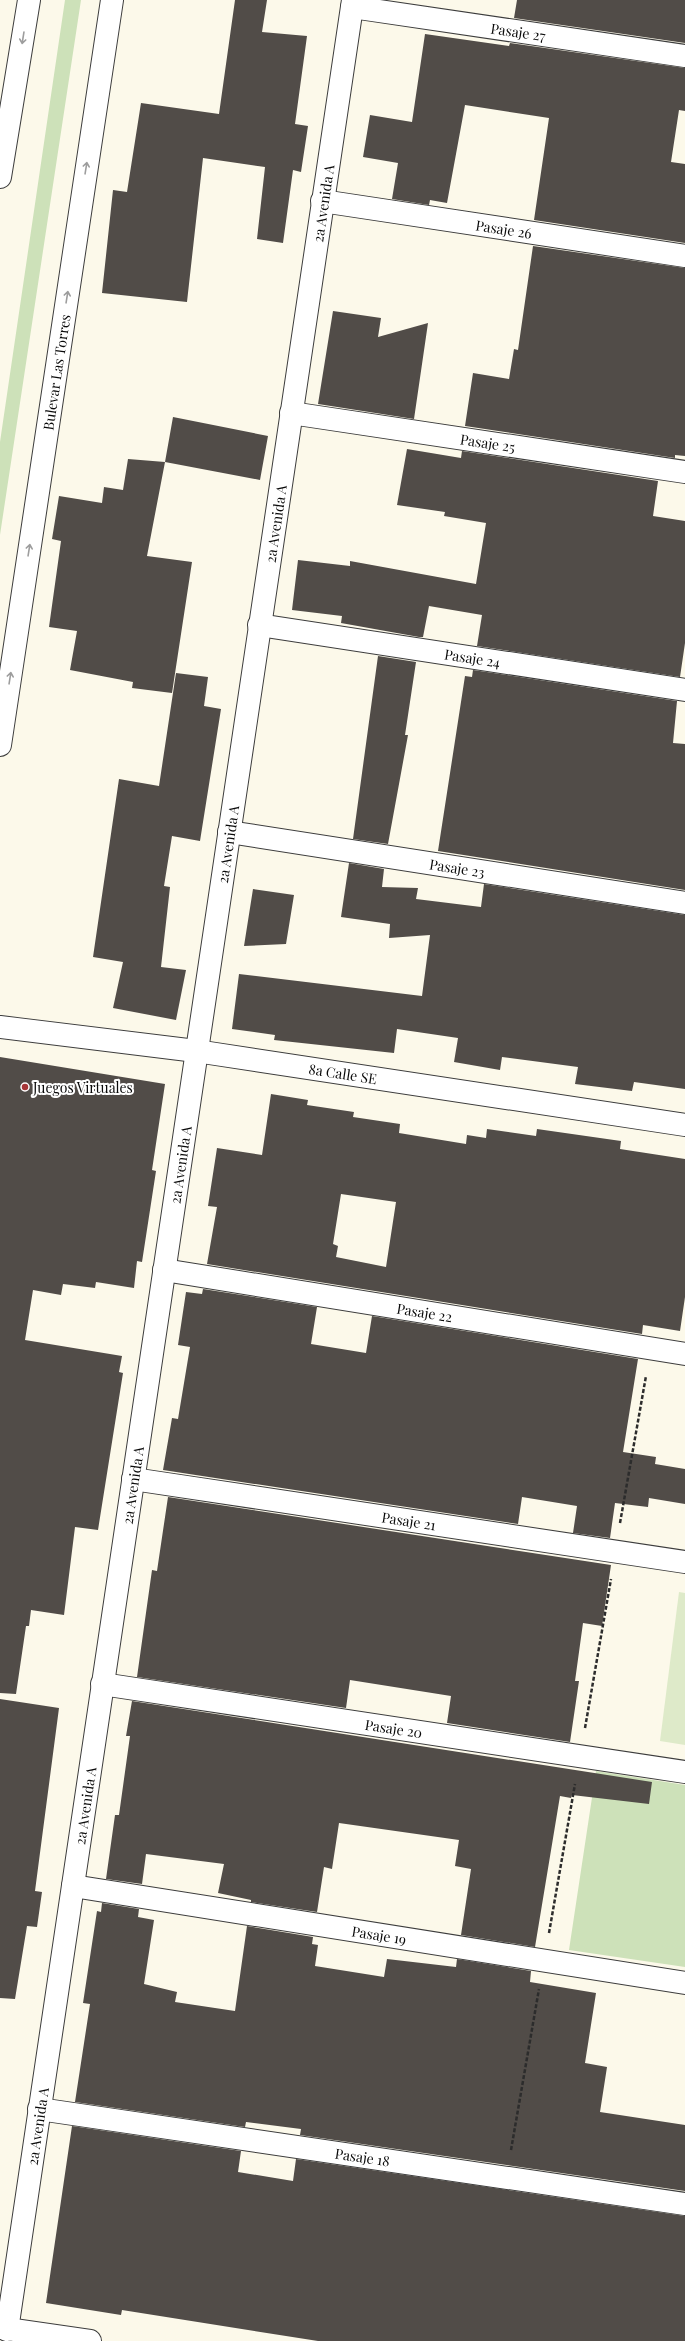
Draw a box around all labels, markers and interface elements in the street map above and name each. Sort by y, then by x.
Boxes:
street label: Pasaje 27 [490,18,547,45]
one-way arrow [19,32,27,45]
one-way arrow [82,162,90,175]
street label: 2a Avenida A [308,163,338,244]
street label: Pasaje 26 [474,215,533,242]
one-way arrow [63,291,71,304]
street label: Bulevar Las Torres [38,313,74,431]
street label: Pasaje 25 [459,429,517,456]
street label: 2a Avenida A [260,483,290,564]
one-way arrow [25,544,33,557]
street label: Pasaje 24 [443,644,502,671]
one-way arrow [6,672,14,685]
street label: 2a Avenida A [212,804,243,884]
street label: Pasaje 23 [428,854,486,881]
street label: 8a Calle SE [307,1059,378,1088]
place label: Juegos Virtuales [32,1078,133,1097]
marker: Juegos Virtuales [20,1082,30,1092]
street label: 2a Avenida A [165,1124,195,1205]
street label: Pasaje 22 [395,1298,454,1326]
street label: 2a Avenida A [117,1445,148,1525]
street label: Pasaje 21 [381,1507,437,1534]
street label: Pasaje 20 [364,1714,424,1742]
street label: 2a Avenida A [70,1765,100,1846]
street label: Pasaje 19 [351,1921,408,1948]
street label: 2a Avenida A [22,2086,52,2166]
street label: Pasaje 18 [334,2143,391,2170]

